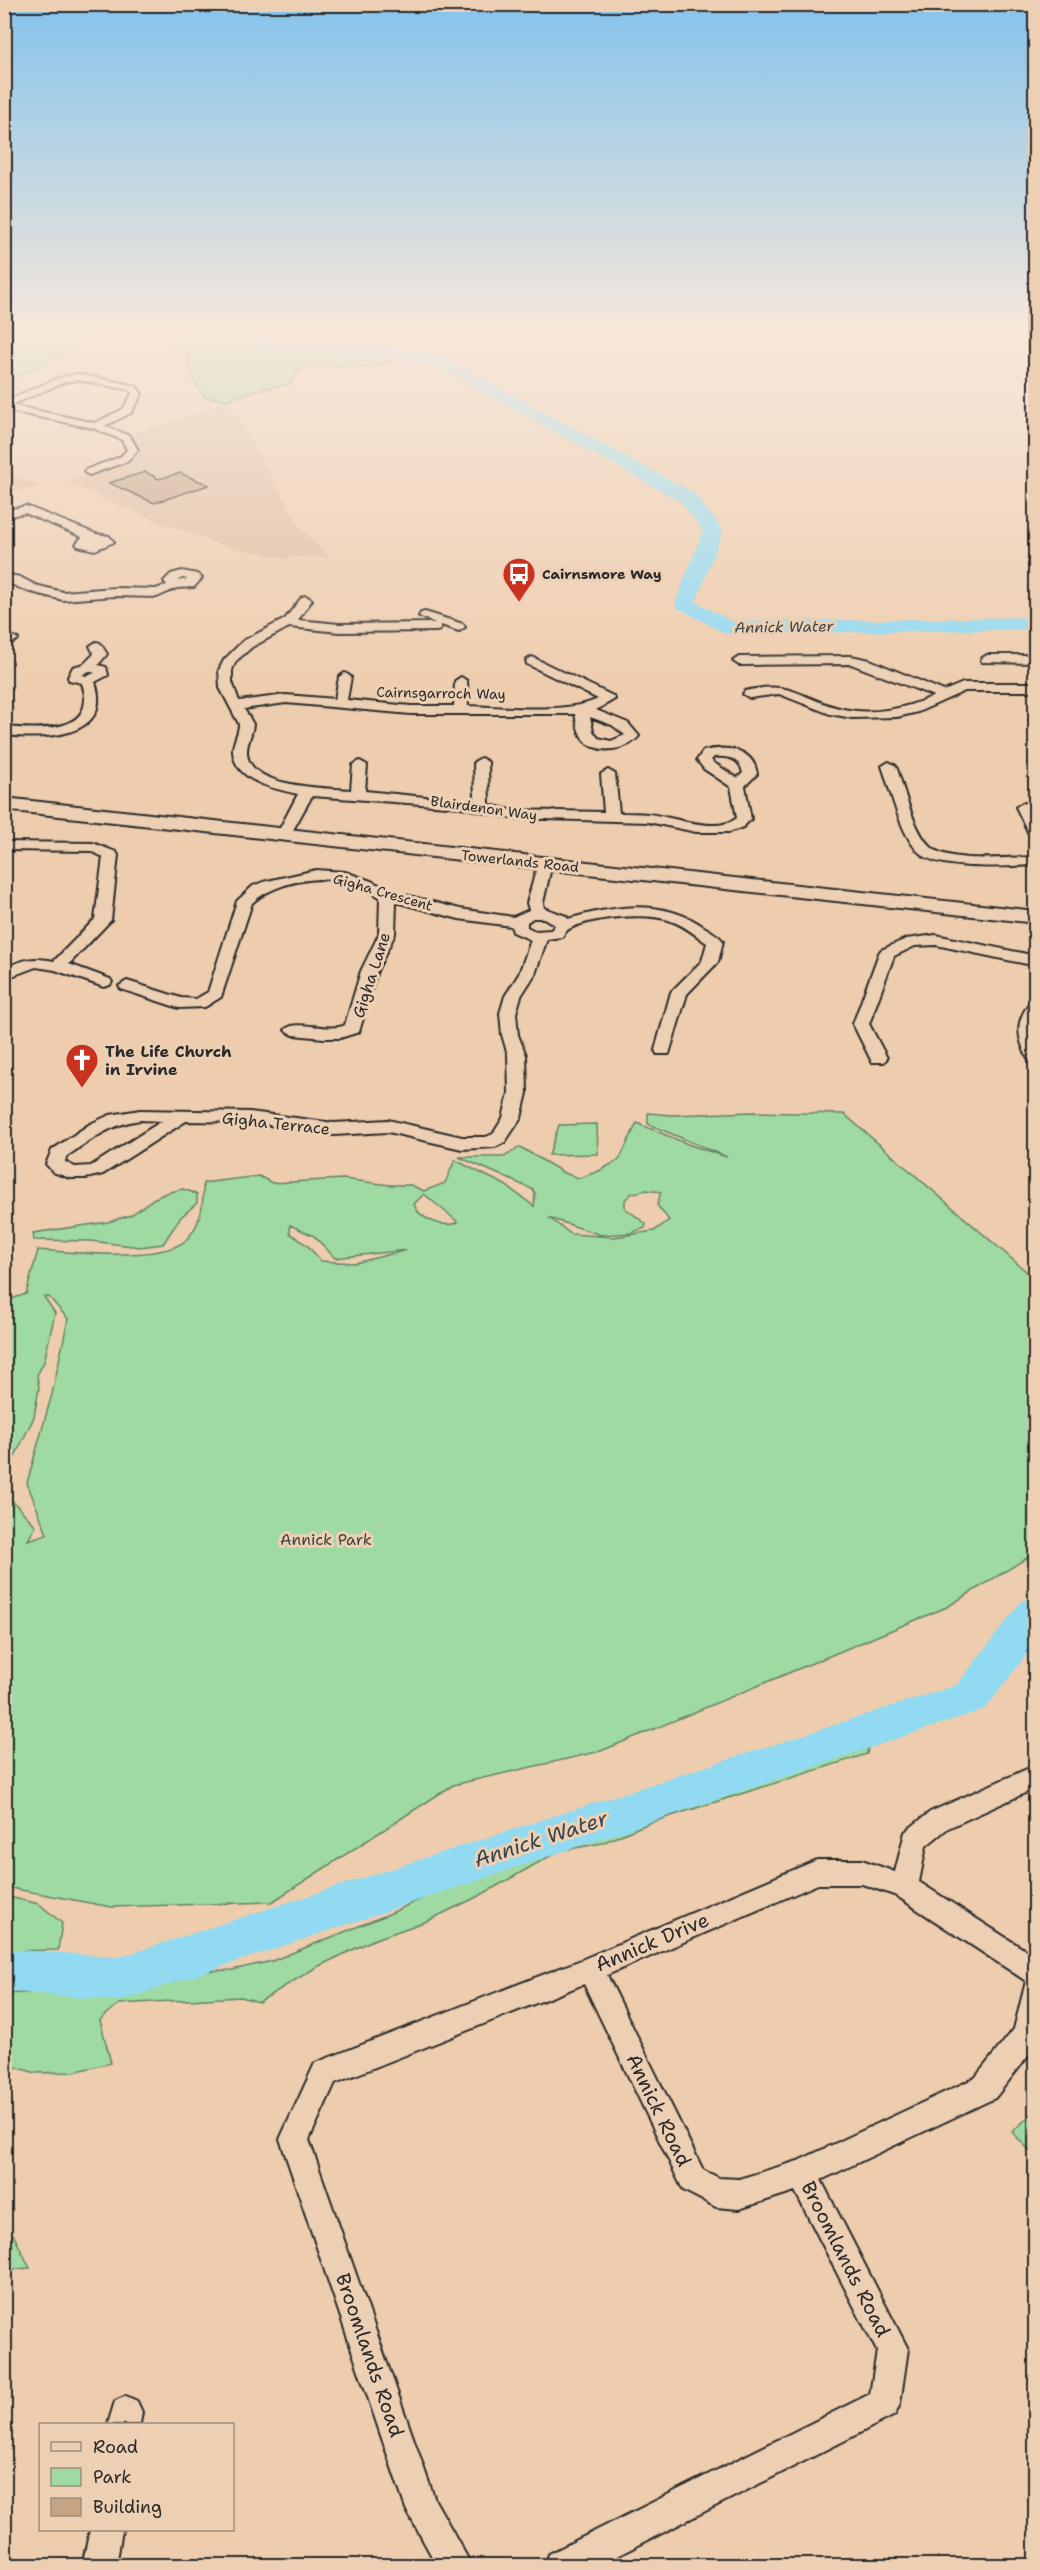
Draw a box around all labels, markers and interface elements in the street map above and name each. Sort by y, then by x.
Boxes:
bus stop icon: Cairnsmore Way [501,556,537,603]
place label: Cairnsmore Way [542,565,661,583]
water label: Annick Water [734,616,835,638]
street label: Cairnsgarroch Way [376,683,506,703]
street label: Blairdenon Way [430,792,538,824]
street label: Towerlands Road [460,846,580,876]
street label: Gigha Crescent [331,869,435,915]
street label: Gigha Lane [348,930,395,1021]
place label: The Life Church in Irvine [105,1041,232,1080]
church icon: The Life Church in Irvine [64,1042,100,1089]
street label: Gigha Terrace [221,1107,331,1140]
park label: Annick Park [280,1529,372,1550]
water label: Annick Water [471,1804,612,1874]
street label: Annick Drive [591,1906,713,1978]
street label: Annick Road [621,2049,698,2171]
street label: Broomlands Road [795,2177,897,2342]
street label: Broomlands Road [330,2270,410,2441]
legend [39,2423,234,2531]
text: Road [93,2435,138,2459]
text: Park [93,2465,132,2489]
text: Building [93,2495,162,2519]

